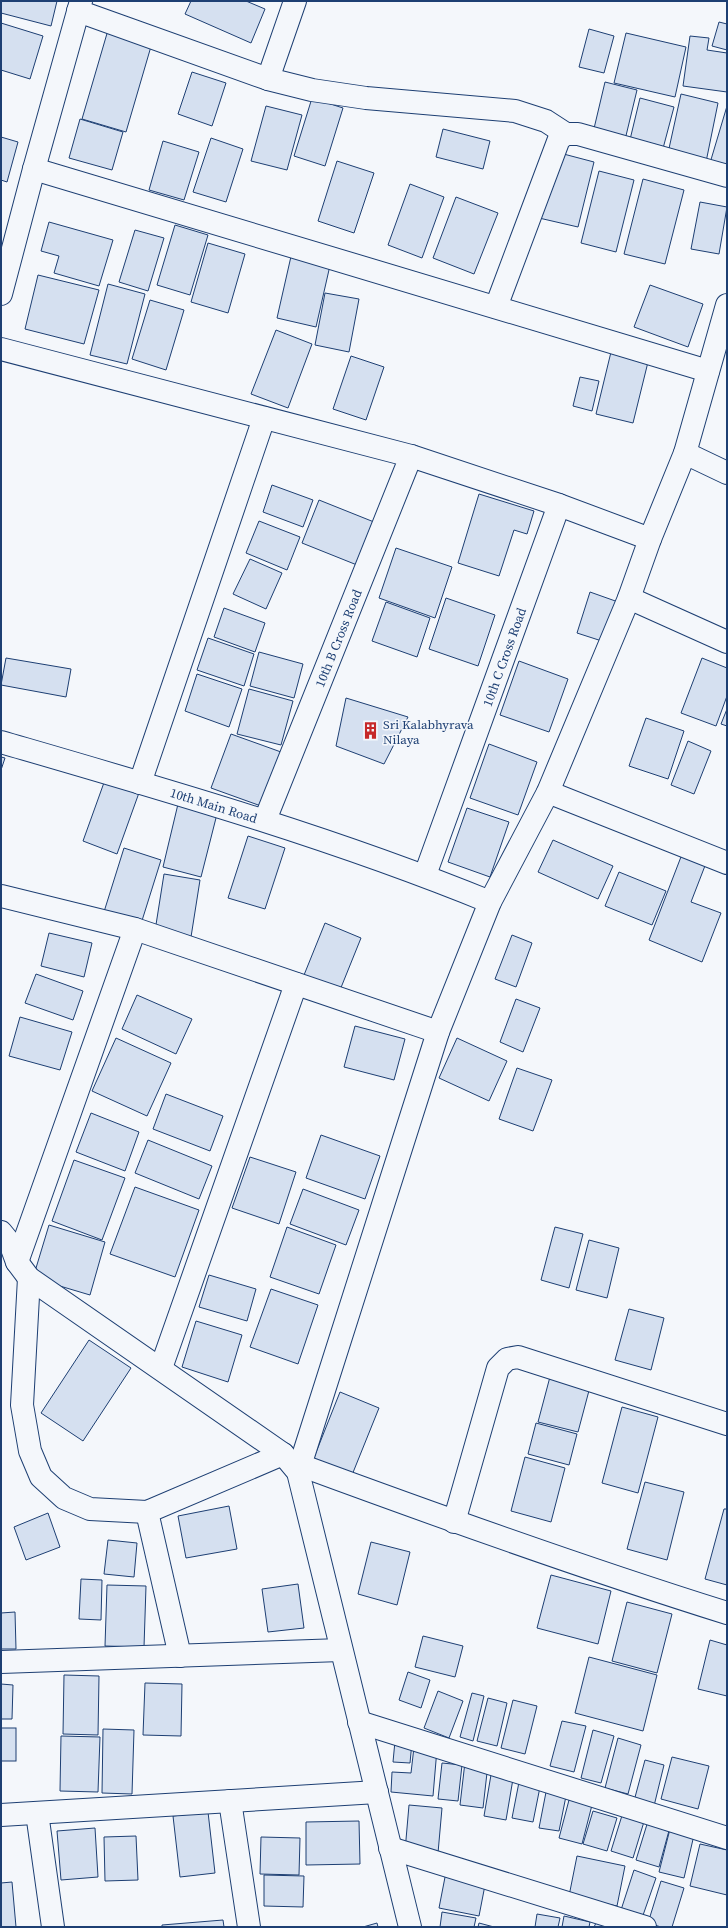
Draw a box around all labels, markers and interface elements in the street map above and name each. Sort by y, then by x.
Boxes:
street label: 10th B Cross Road [311,586,366,690]
street label: 10th C Cross Road [479,605,530,709]
place label: Sri Kalabhyrava Nilaya [383,716,474,748]
building icon: Sri Kalabhyrava Nilaya [360,721,380,741]
street label: 10th Main Road [168,784,260,827]

